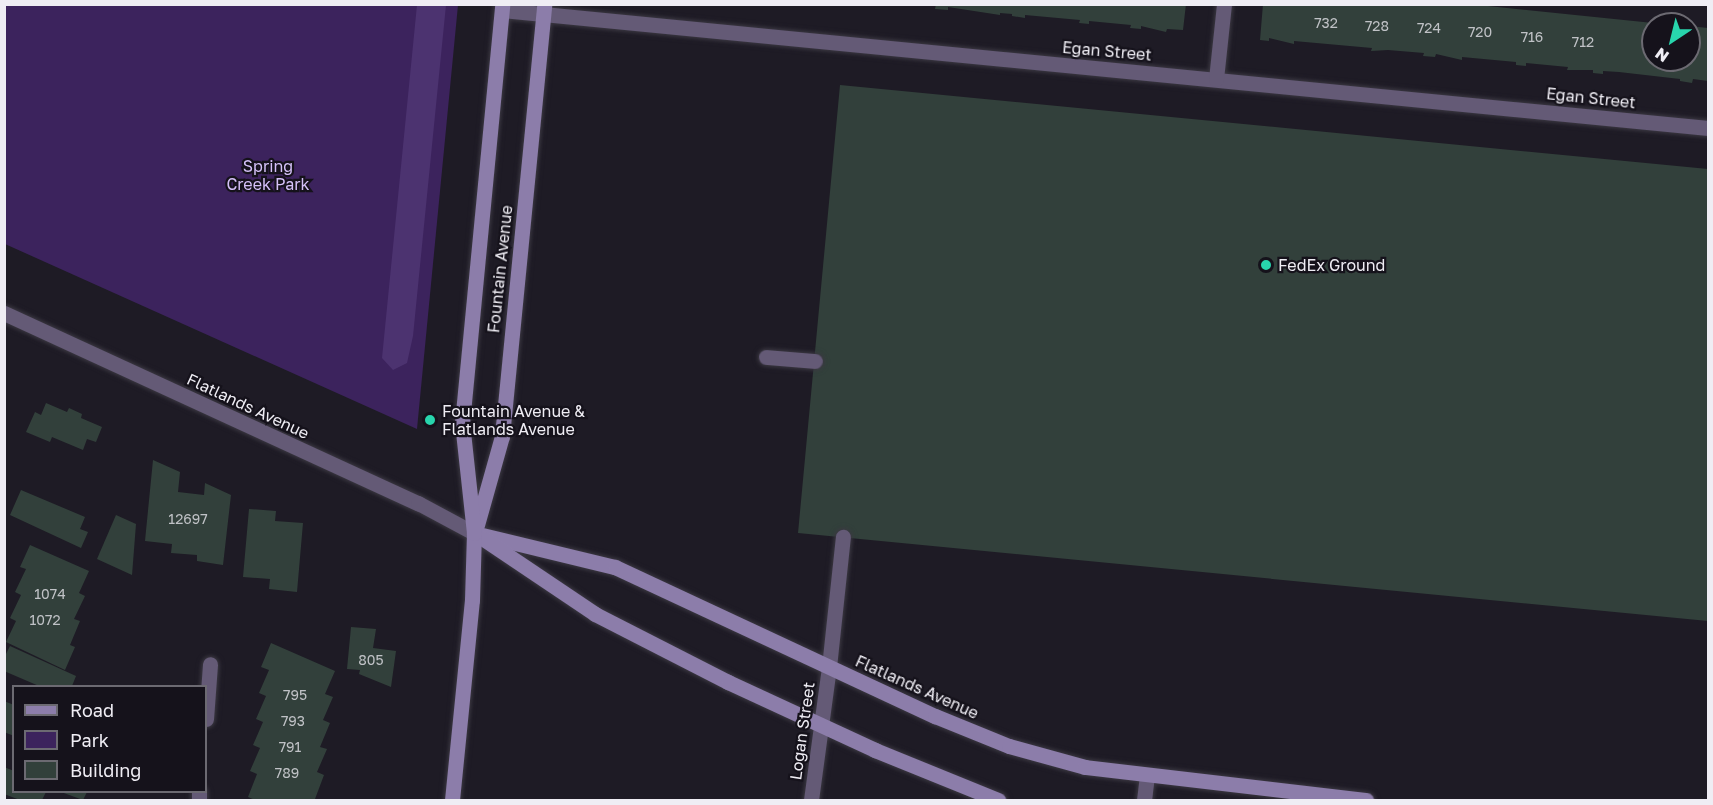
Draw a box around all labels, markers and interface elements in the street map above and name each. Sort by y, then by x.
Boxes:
north arrow [1641,12,1701,72]
house number: 732 [1314,15,1338,31]
house number: 728 [1365,18,1389,34]
house number: 724 [1417,20,1441,36]
house number: 720 [1468,24,1492,40]
house number: 716 [1521,29,1543,45]
house number: 712 [1572,34,1594,50]
street label: Egan Street [1061,38,1153,64]
text: N [1651,43,1673,67]
street label: Egan Street [1545,84,1637,112]
park label: Spring Creek Park [226,156,310,194]
street label: Fountain Avenue [484,204,516,334]
place label: FedEx Ground [1278,255,1385,275]
marker: FedEx Ground [1259,258,1273,272]
street label: Flatlands Avenue [184,369,312,443]
place label: Fountain Avenue & Flatlands Avenue [442,401,585,439]
marker: Fountain Avenue & Flatlands Avenue [423,413,437,427]
house number: 12697 [168,511,208,527]
house number: 1074 [34,586,66,602]
house number: 1072 [29,612,61,628]
street label: Flatlands Avenue [852,651,982,723]
house number: 805 [358,652,384,668]
street label: Logan Street [786,681,818,781]
legend [12,685,207,793]
house number: 795 [283,687,307,703]
text: Road [70,699,114,721]
house number: 793 [281,713,305,729]
text: Park [70,729,109,751]
house number: 791 [279,739,301,755]
text: Building [70,759,141,781]
house number: 789 [275,765,299,781]

